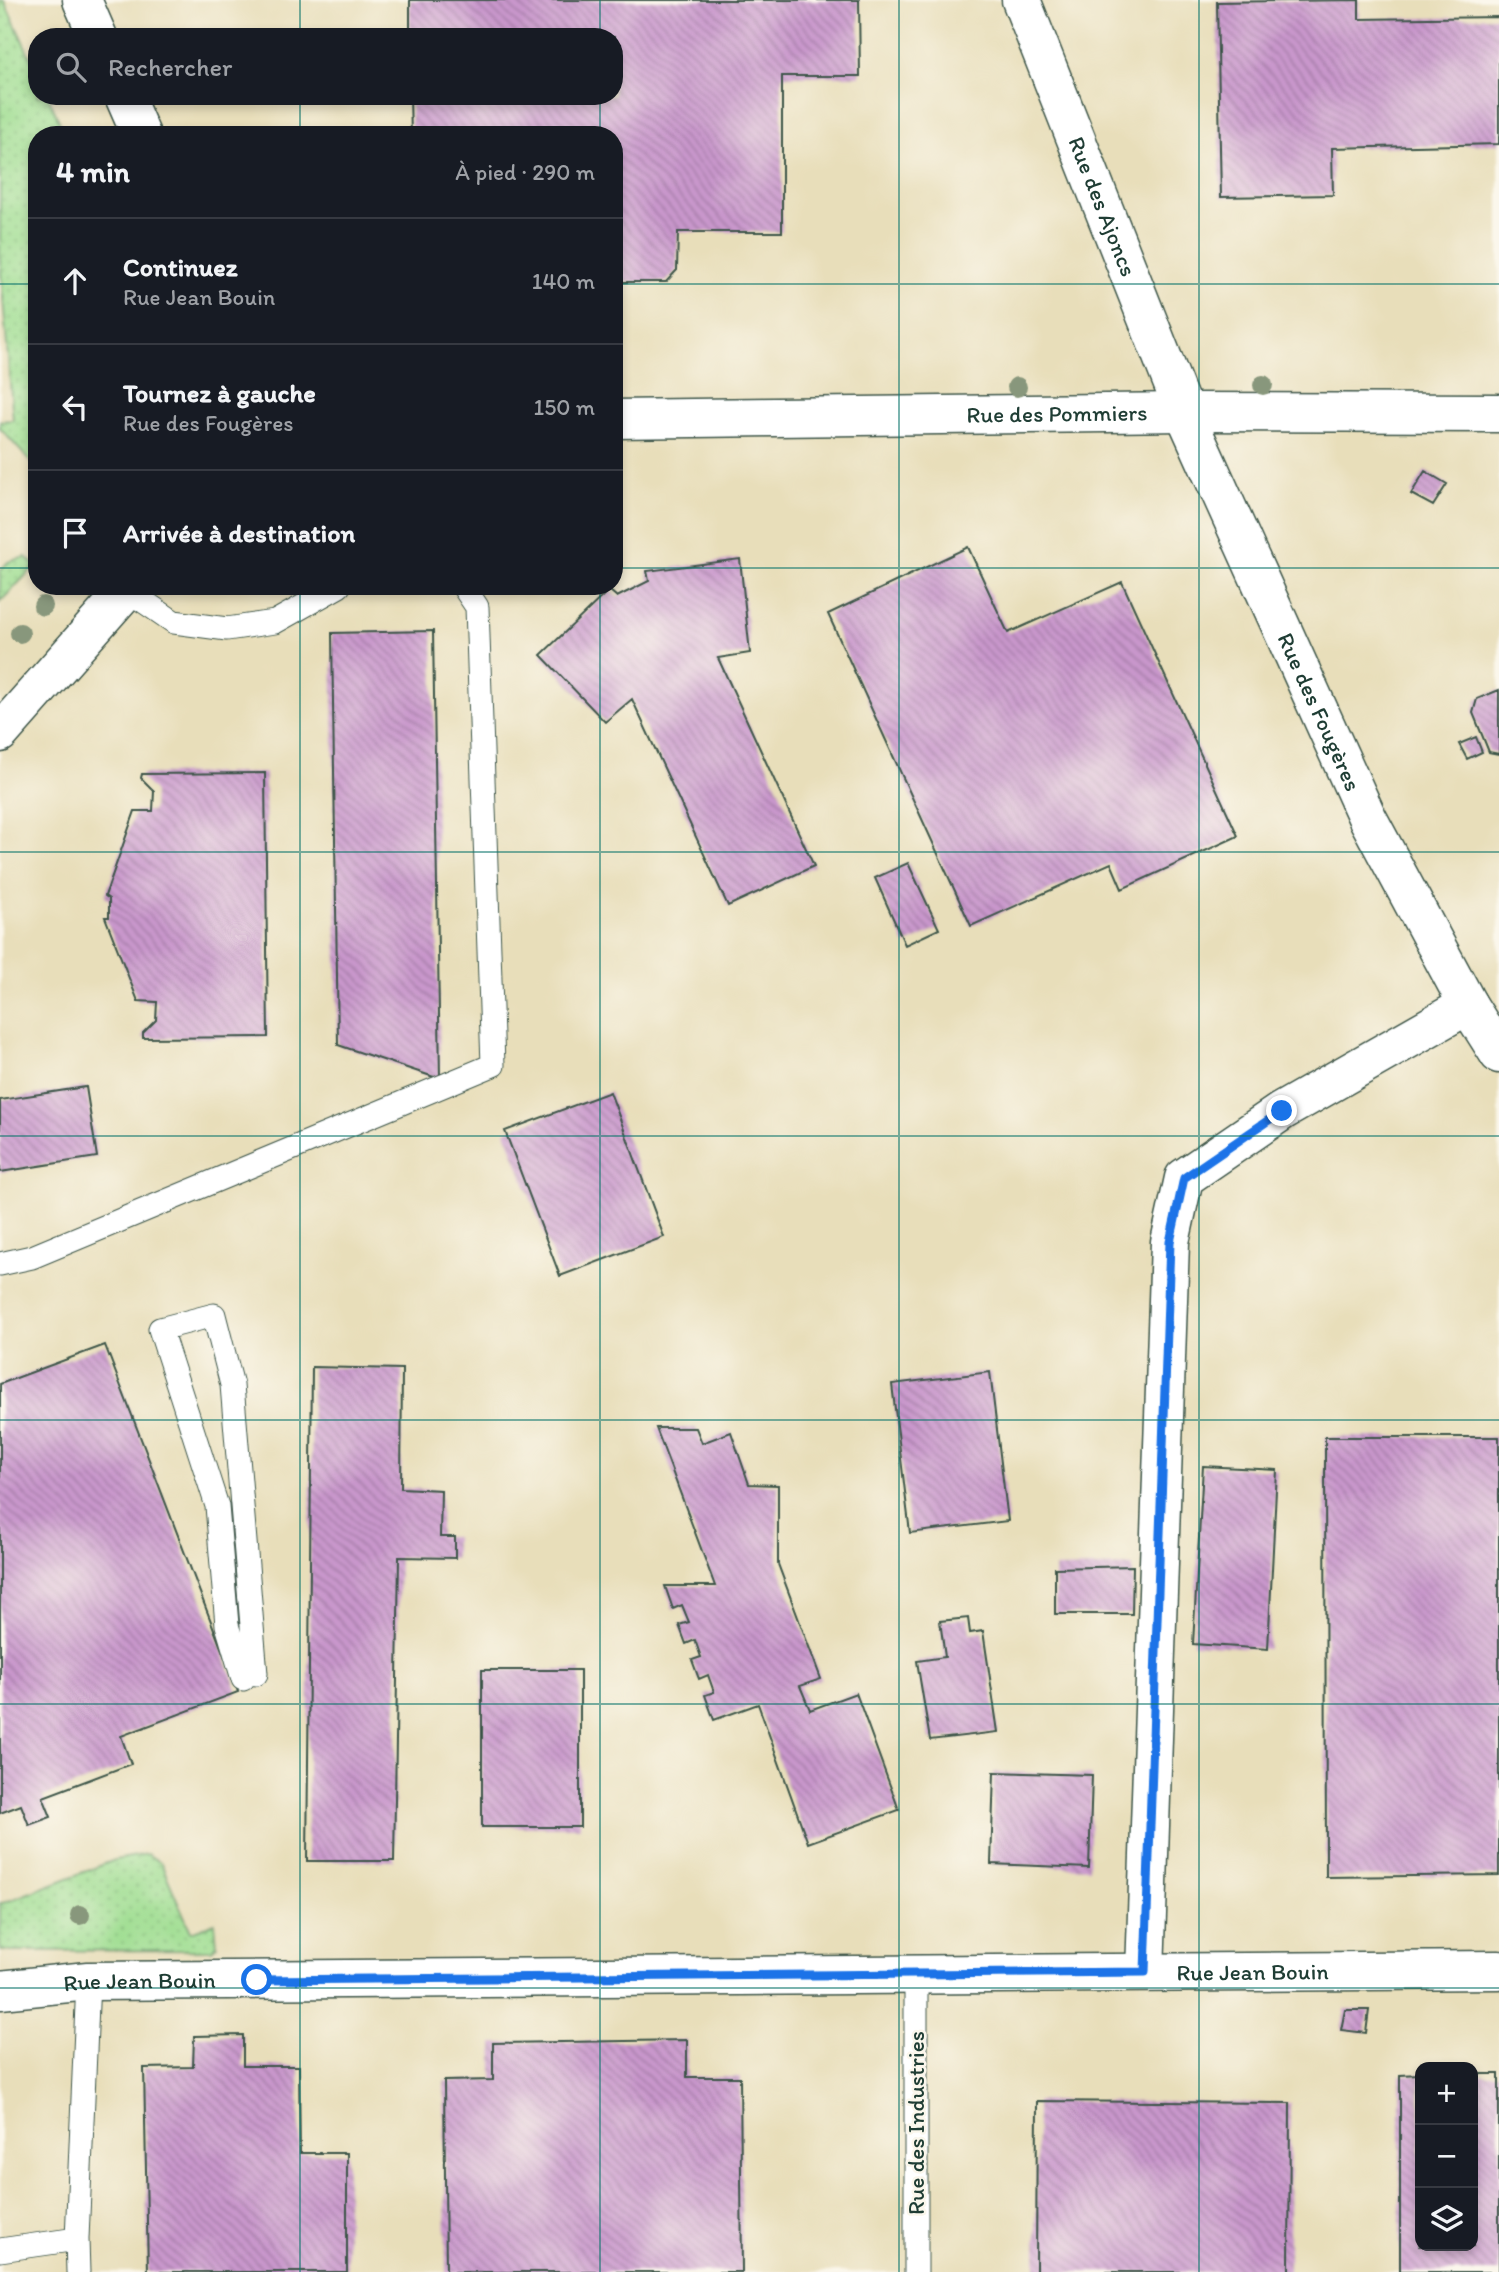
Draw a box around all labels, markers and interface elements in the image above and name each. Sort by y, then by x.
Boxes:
search box [28,28,623,105]
icon: search [52,48,90,86]
text: Rechercher [108,51,232,83]
street label: Rue des Ajoncs [1062,132,1143,280]
text: 4 min [56,153,130,190]
text: À pied · 290 m [455,158,595,186]
text: Continuez [123,251,238,283]
icon: ahead [56,262,94,300]
text: 140 m [532,267,595,295]
text: Rue Jean Bouin [123,283,275,311]
text: Tournez à gauche [123,377,316,409]
icon: left [56,388,94,426]
text: 150 m [534,393,595,421]
street label: Rue des Pommiers [966,398,1148,429]
text: Rue des Fougères [123,409,294,437]
icon: arrive [56,514,94,552]
text: Arrivée à destination [123,517,355,549]
street label: Rue des Fougères [1272,628,1367,795]
route end [1266,1095,1297,1126]
street label: Rue Jean Bouin [1176,1957,1329,1987]
route start [241,1964,272,1995]
street label: Rue Jean Bouin [62,1966,216,1997]
street label: Rue des Industries [902,2031,930,2215]
map controls [1415,2062,1478,2251]
button: + [1415,2062,1478,2125]
button: − [1415,2125,1478,2188]
button: layers [1415,2188,1478,2251]

